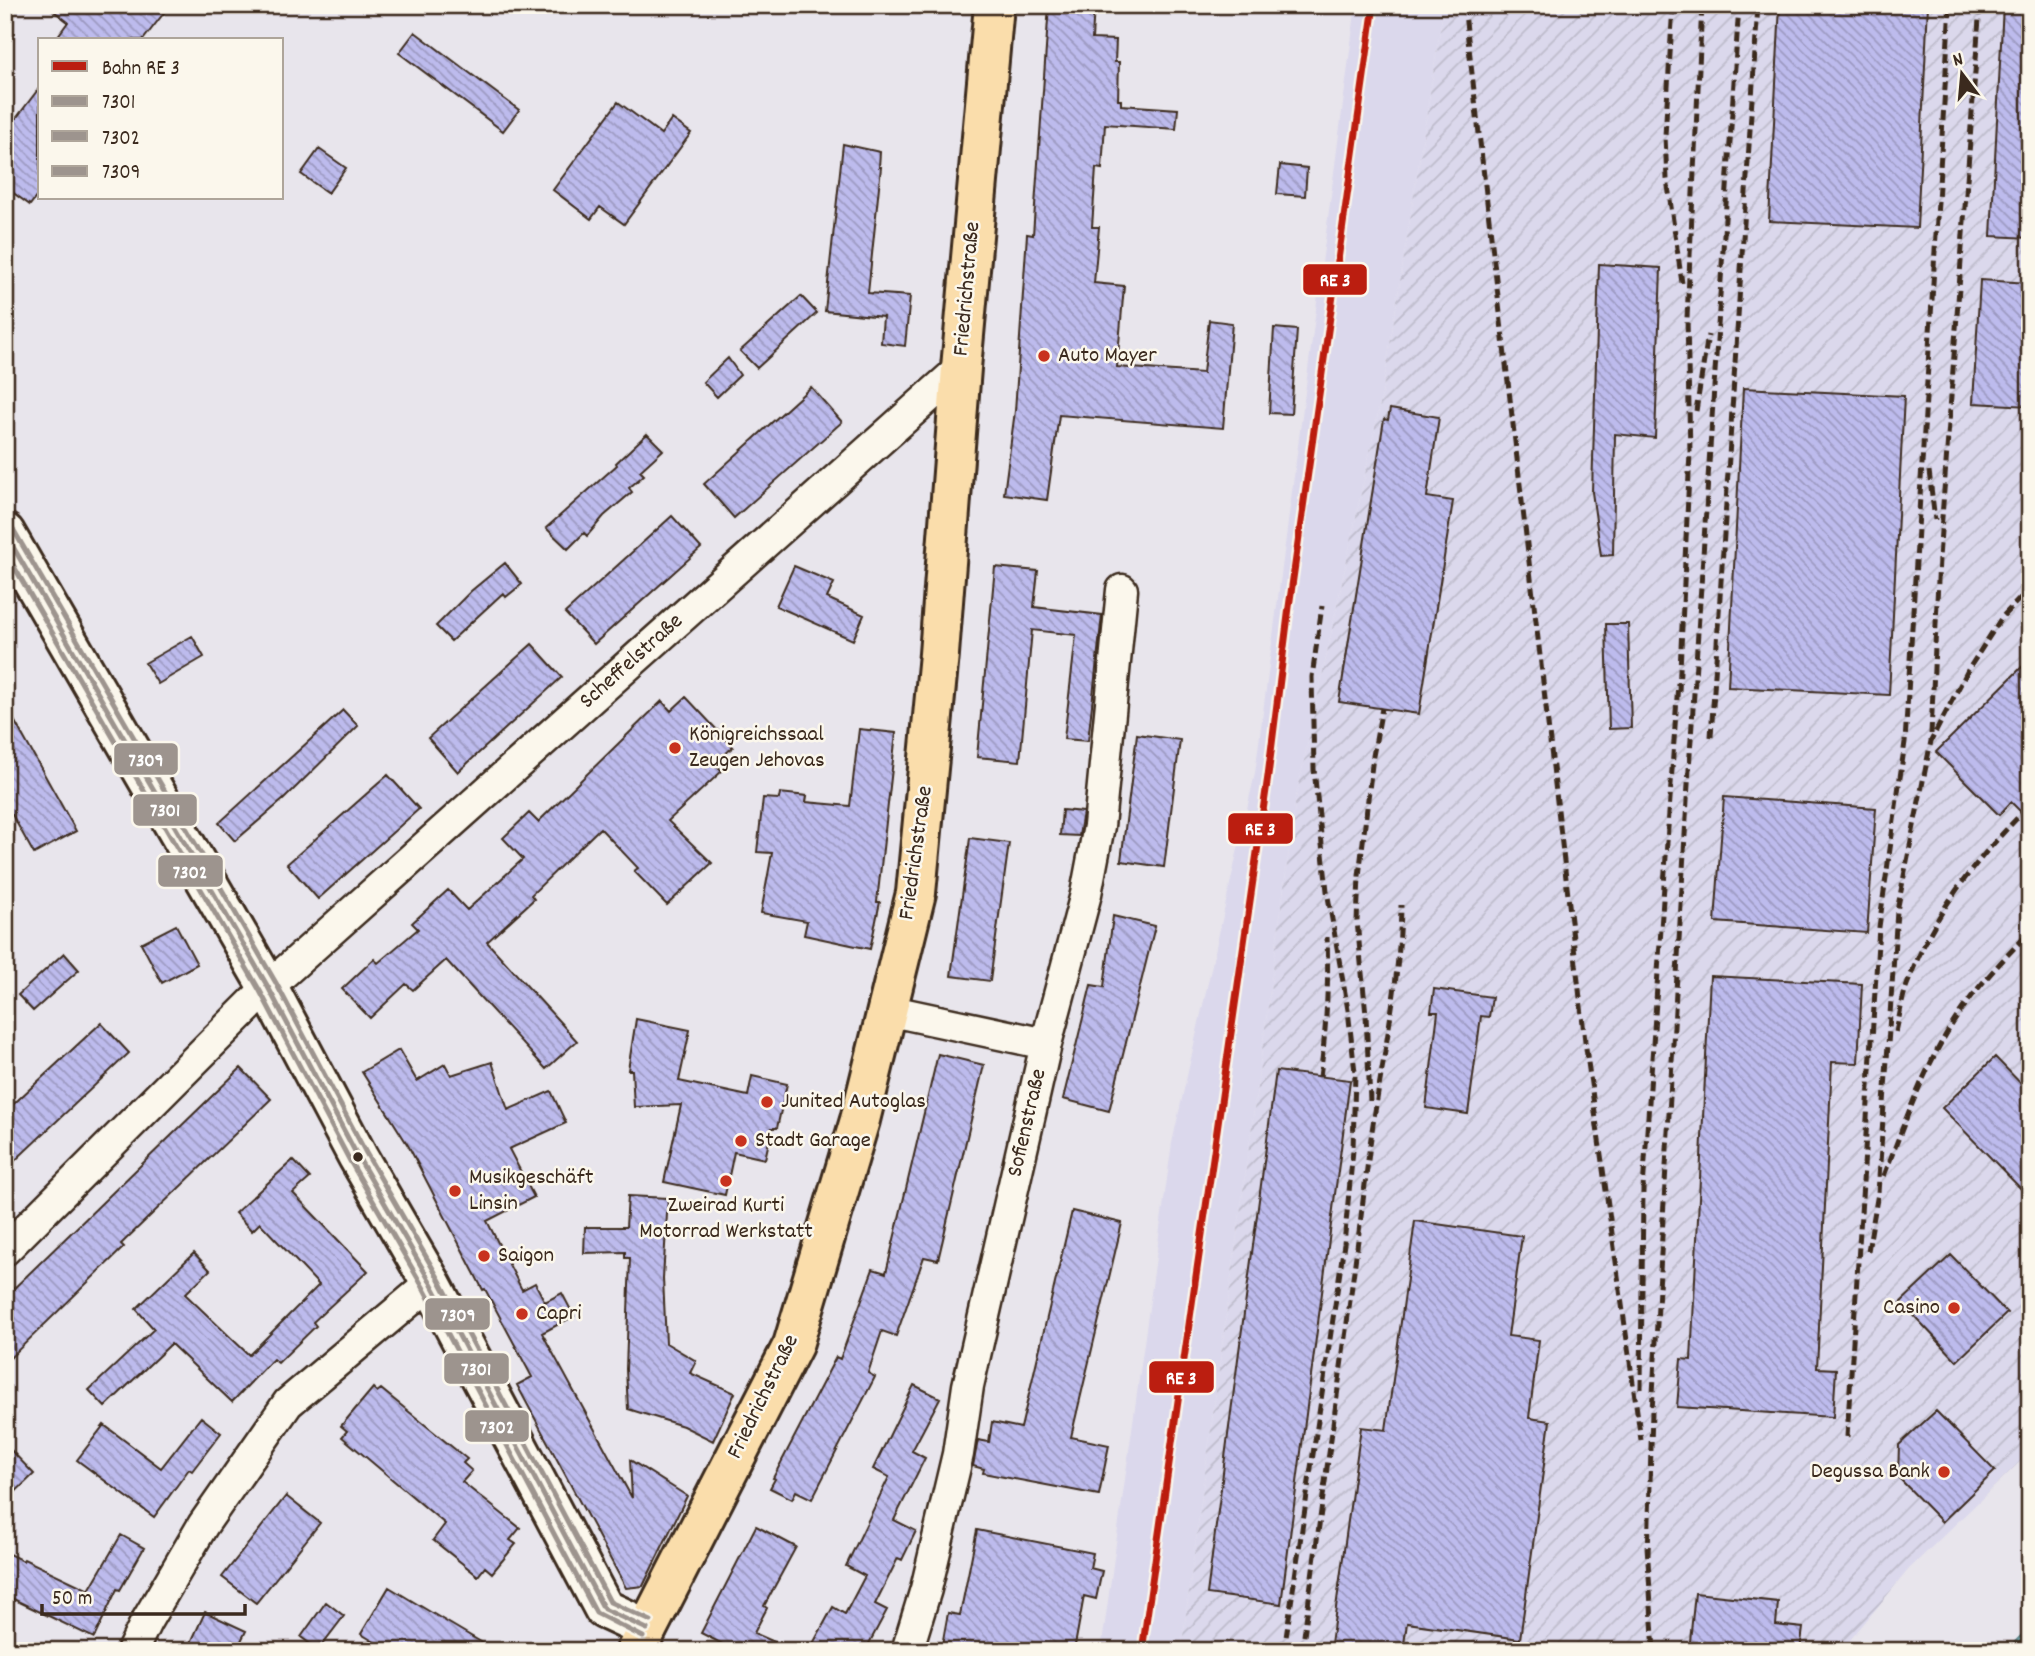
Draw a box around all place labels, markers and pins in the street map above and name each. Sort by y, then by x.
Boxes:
place label: Auto Mayer [1058,340,1157,373]
marker: Auto Mayer [1036,348,1052,364]
place label: Königreichssaal Zeugen Jehovas [689,719,825,778]
marker: Königreichssaal Zeugen Jehovas [667,740,683,756]
place label: Junited Autoglas [781,1086,926,1119]
marker: Junited Autoglas [759,1094,775,1110]
place label: Stadt Garage [755,1125,871,1158]
marker: Stadt Garage [733,1133,749,1149]
unlabelled marker [351,1150,365,1164]
place label: Musikgeschäft Linsin [469,1162,593,1221]
marker: Zweirad Kurti Motorrad Werkstatt [718,1173,734,1189]
marker: Musikgeschäft Linsin [447,1183,463,1199]
place label: Zweirad Kurti Motorrad Werkstatt [639,1190,813,1249]
place label: Saigon [498,1240,554,1273]
marker: Saigon [476,1248,492,1264]
place label: Casino [1883,1292,1940,1325]
place label: Capri [536,1298,582,1331]
marker: Casino [1946,1300,1962,1316]
marker: Capri [514,1306,530,1322]
place label: Degussa Bank [1811,1456,1930,1489]
marker: Degussa Bank [1936,1464,1952,1480]

